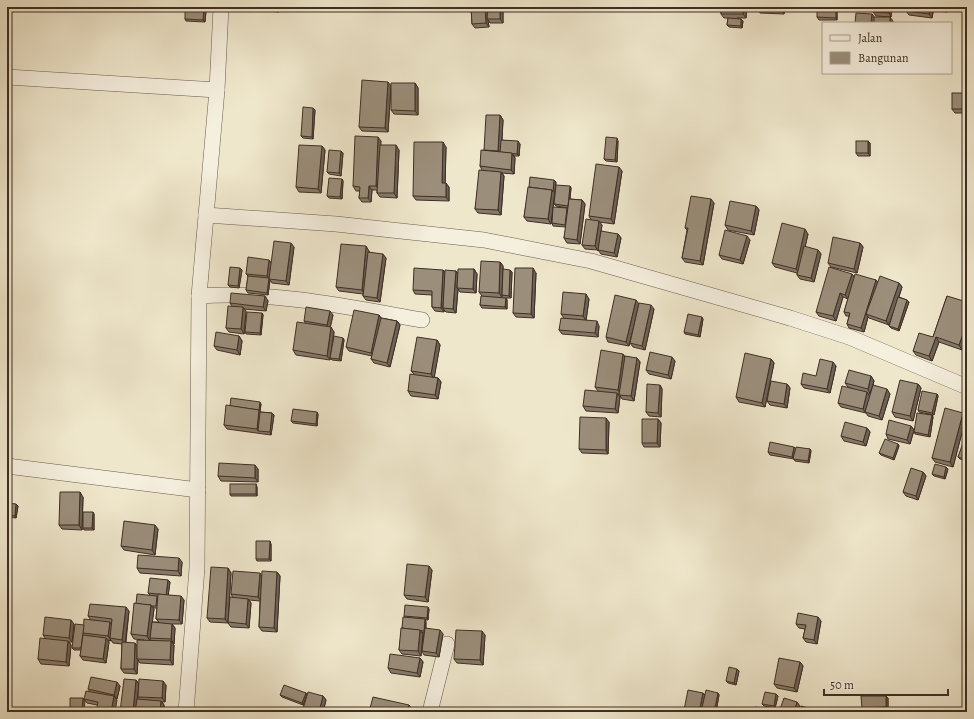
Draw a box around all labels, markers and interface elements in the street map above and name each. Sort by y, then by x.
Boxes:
legend [822,22,952,74]
text: Jalan [858,30,883,46]
text: Bangunan [858,50,909,66]
scale bar [824,671,948,697]
text: 50 m [830,677,854,693]

